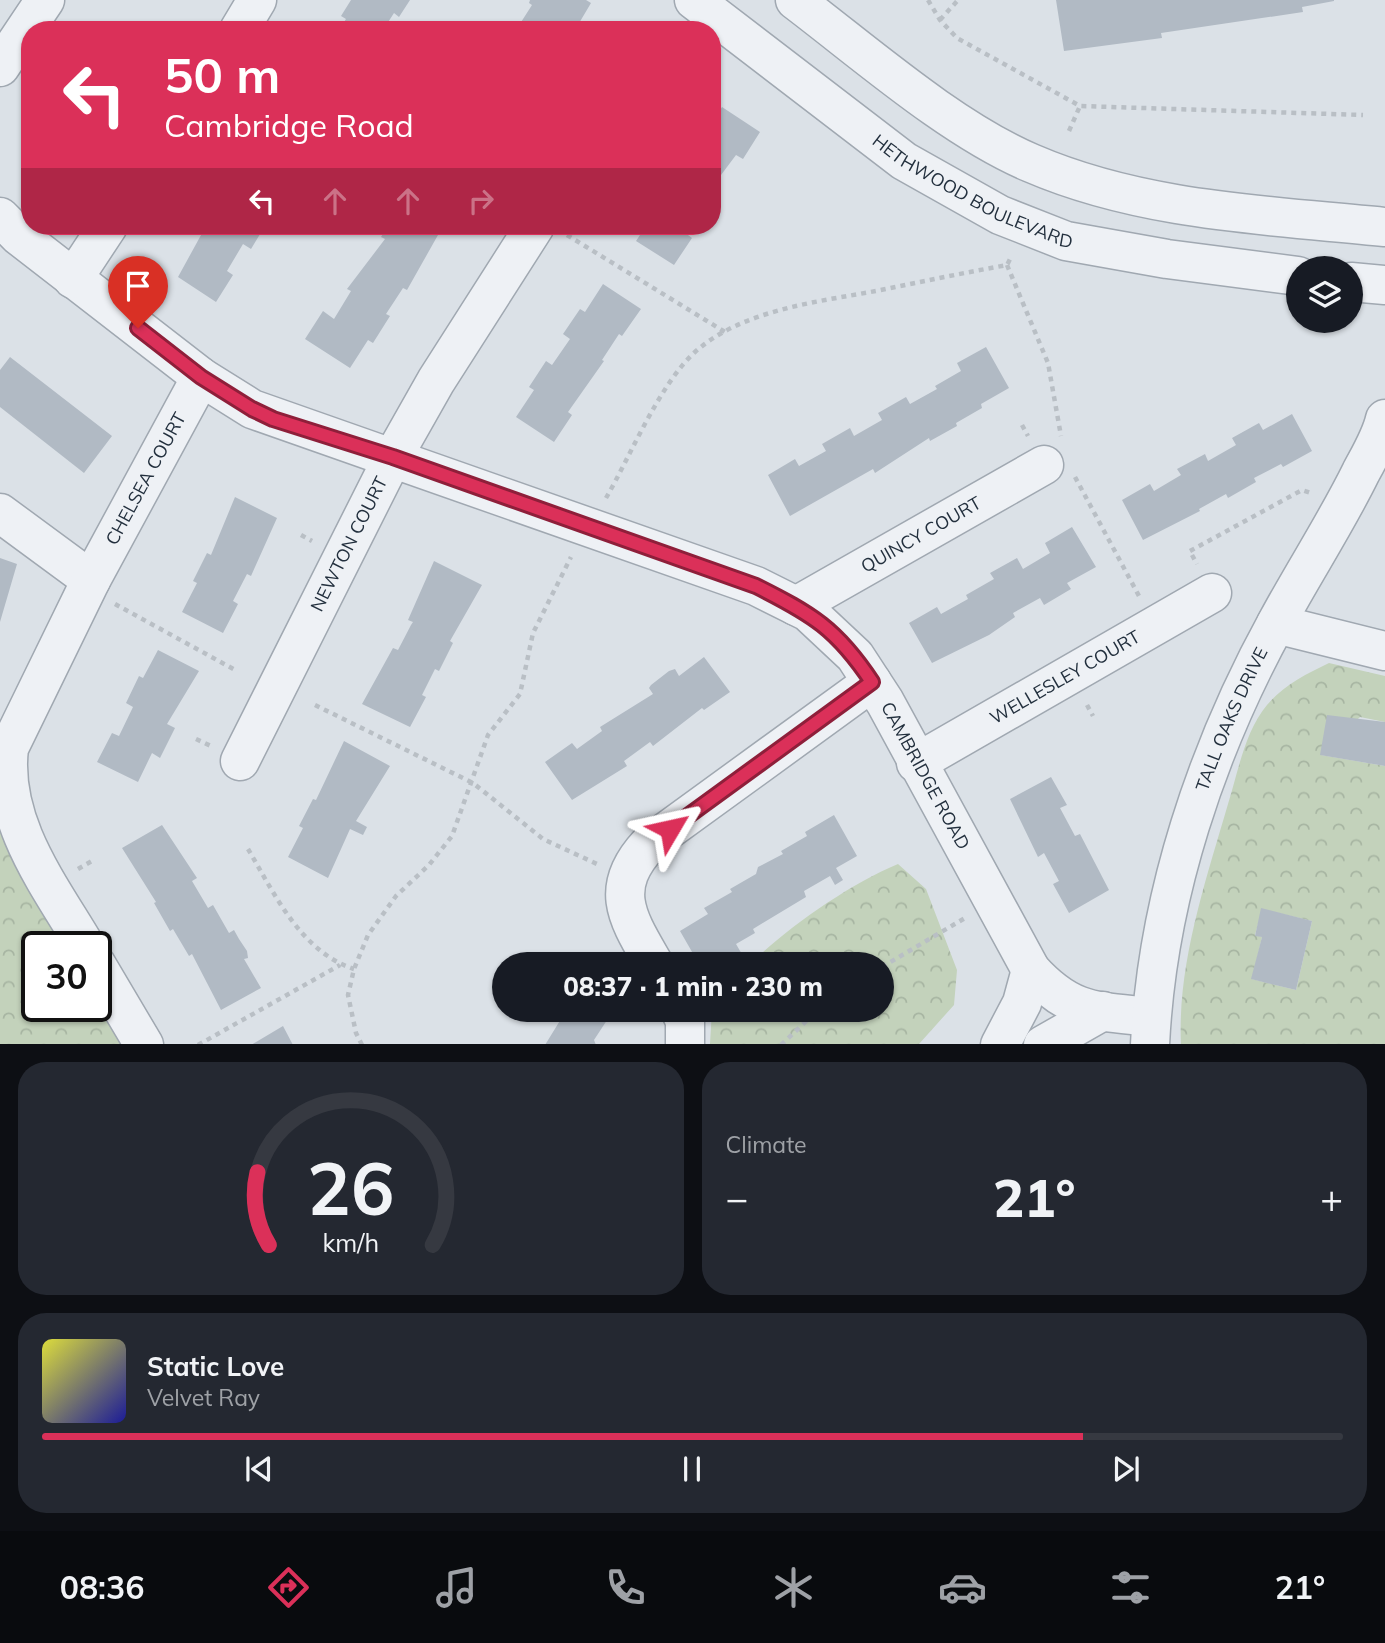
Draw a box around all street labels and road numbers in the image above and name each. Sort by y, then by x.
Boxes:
street label: HETHWOOD BOULEVARD [868,129,1075,253]
street label: CHELSEA COURT [100,408,191,549]
street label: NEWTON COURT [305,472,392,615]
street label: QUINCY COURT [857,491,985,578]
street label: WELLESLEY COURT [986,625,1144,729]
street label: TALL OAKS DRIVE [1190,643,1273,794]
street label: CAMBRIDGE ROAD [876,698,975,853]

